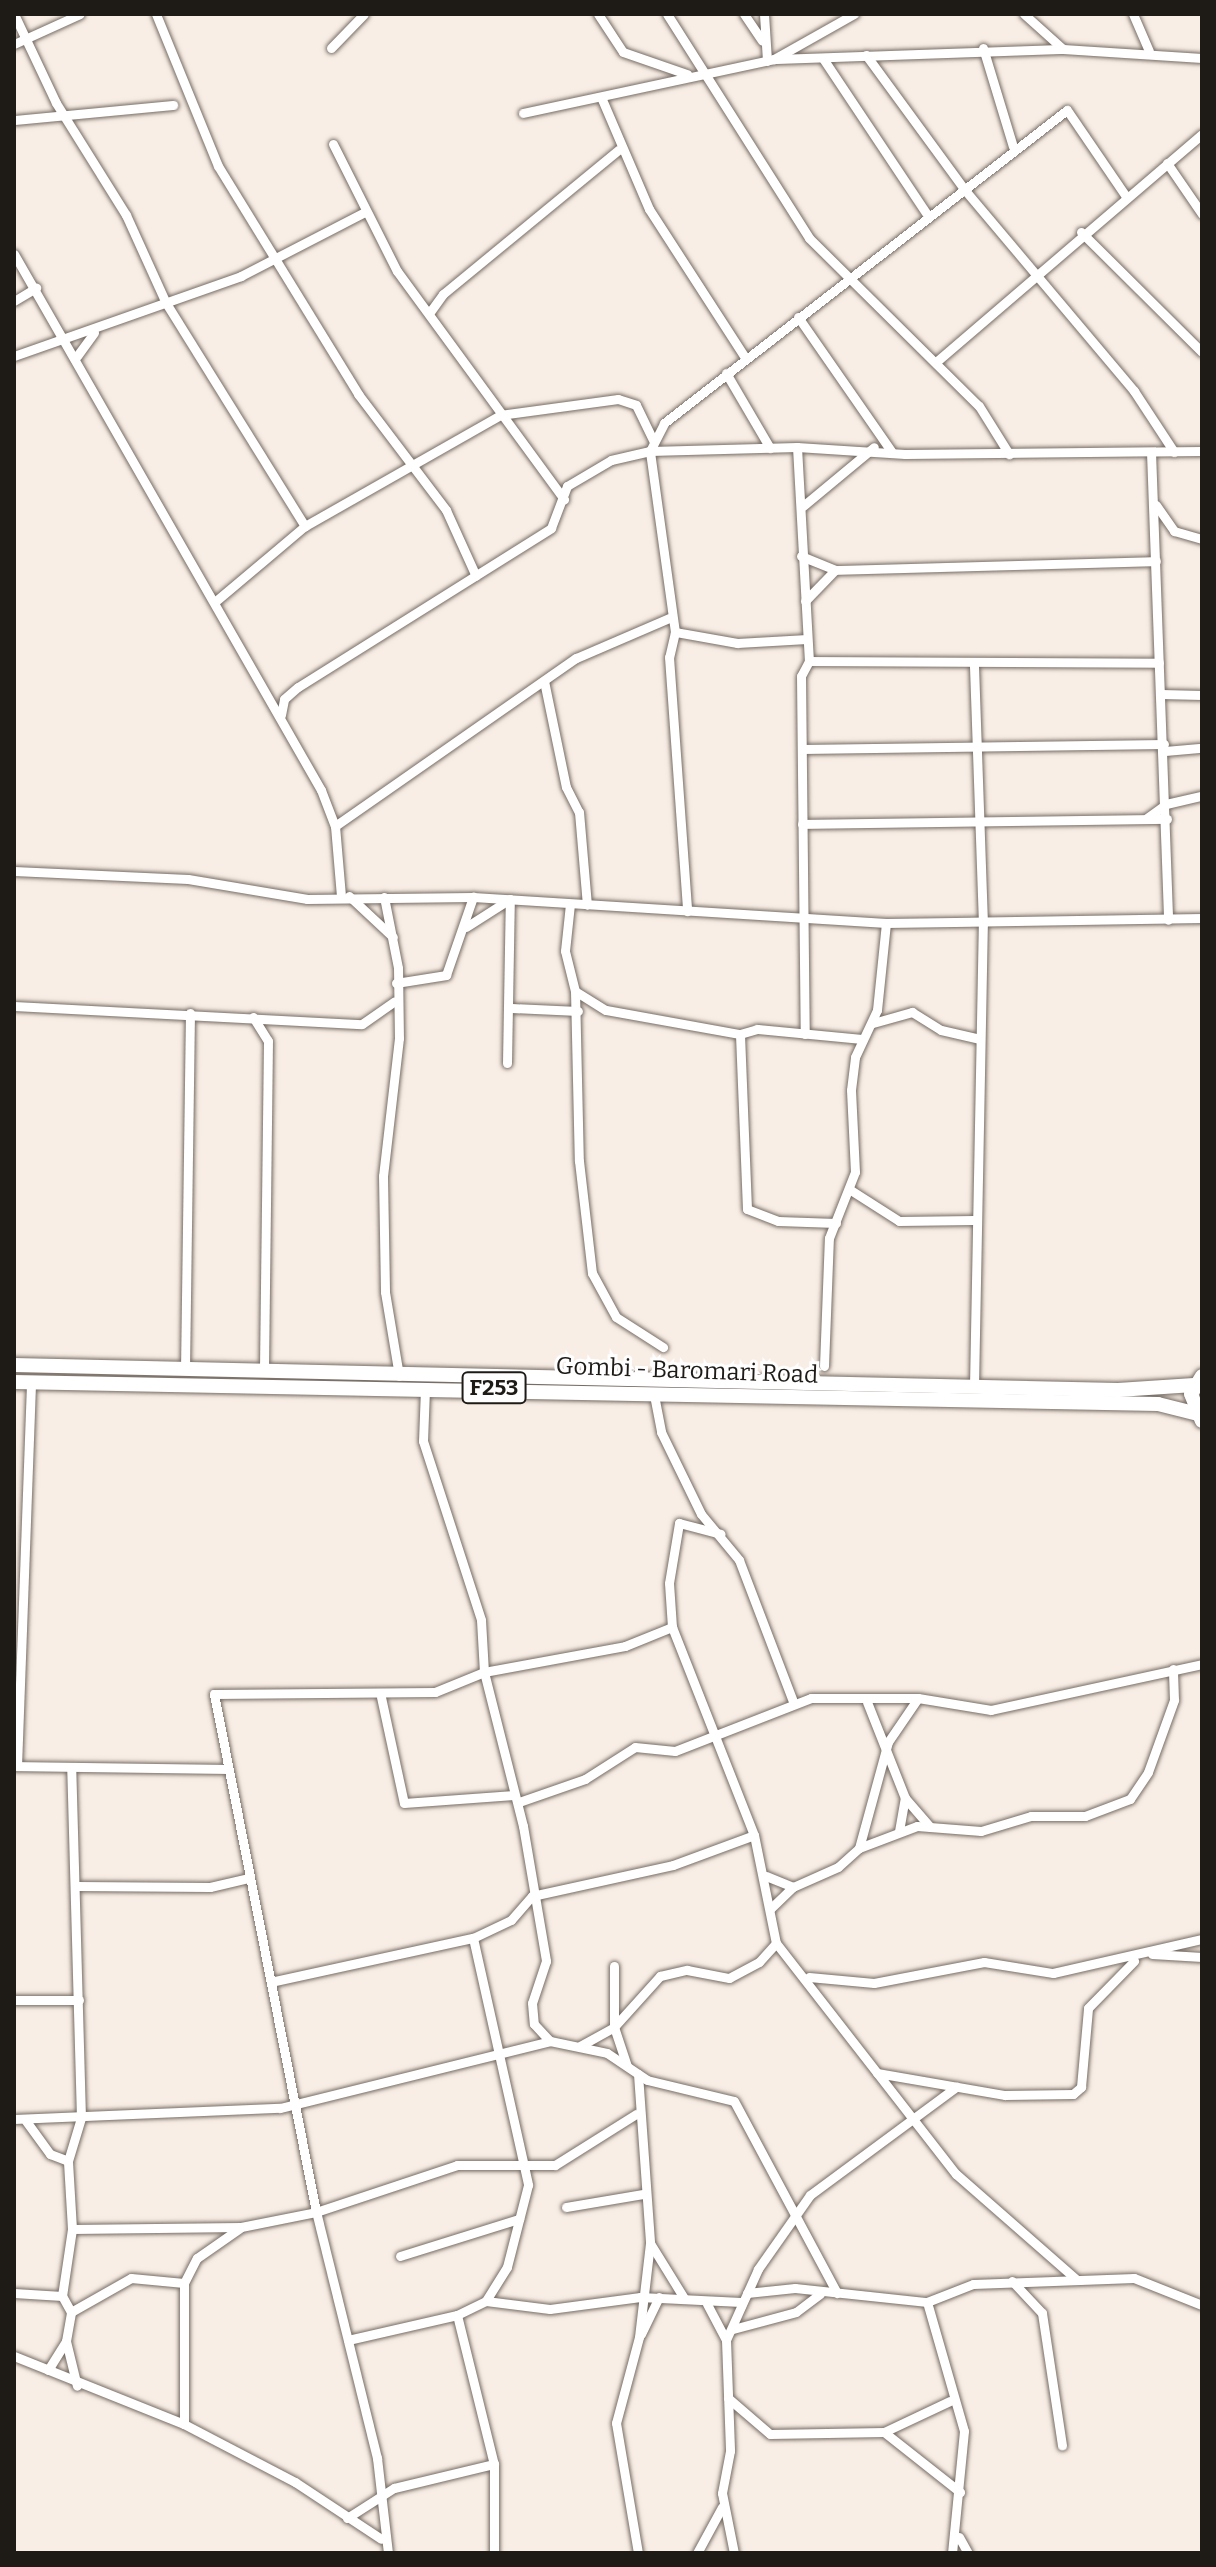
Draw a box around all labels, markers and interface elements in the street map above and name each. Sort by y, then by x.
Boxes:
street label: Gombi - Baromari Road [555,1352,819,1390]
road number: F253 [460,1370,528,1406]

